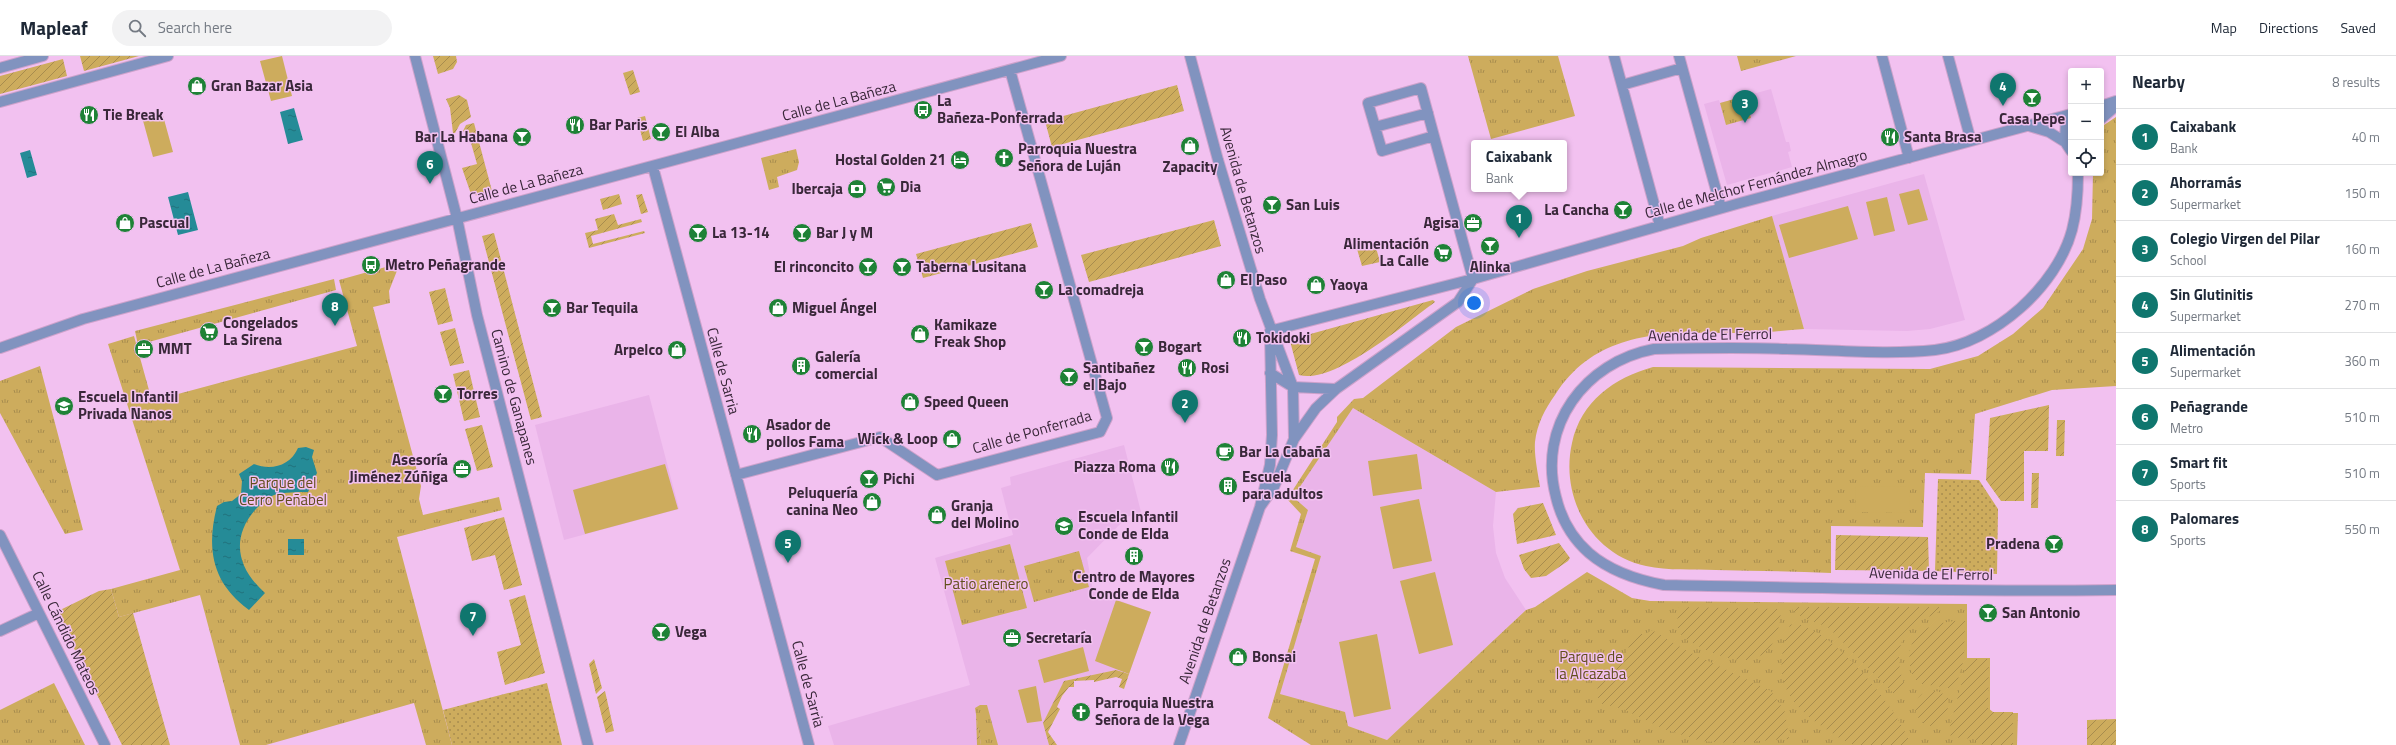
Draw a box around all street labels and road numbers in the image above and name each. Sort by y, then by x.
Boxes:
street label: Calle de La Bañeza [779,74,899,127]
street label: Avenida de Betanzos [1214,123,1273,256]
street label: Calle de Melchor Fernández Almagro [1642,143,1870,224]
street label: Calle de La Bañeza [466,157,586,210]
street label: Calle de La Bañeza [153,241,273,294]
street label: Avenida de El Ferrol [1648,322,1772,347]
street label: Calle de Sarria [701,325,746,417]
street label: Camino de Ganapanes [485,326,544,467]
street label: Calle de Ponferrada [970,403,1095,460]
street label: Avenida de Betanzos [1172,555,1237,687]
street label: Avenida de El Ferrol [1869,561,1993,586]
street label: Calle Cándido Mateos [26,567,106,699]
street label: Calle de Sarria [786,638,831,730]

